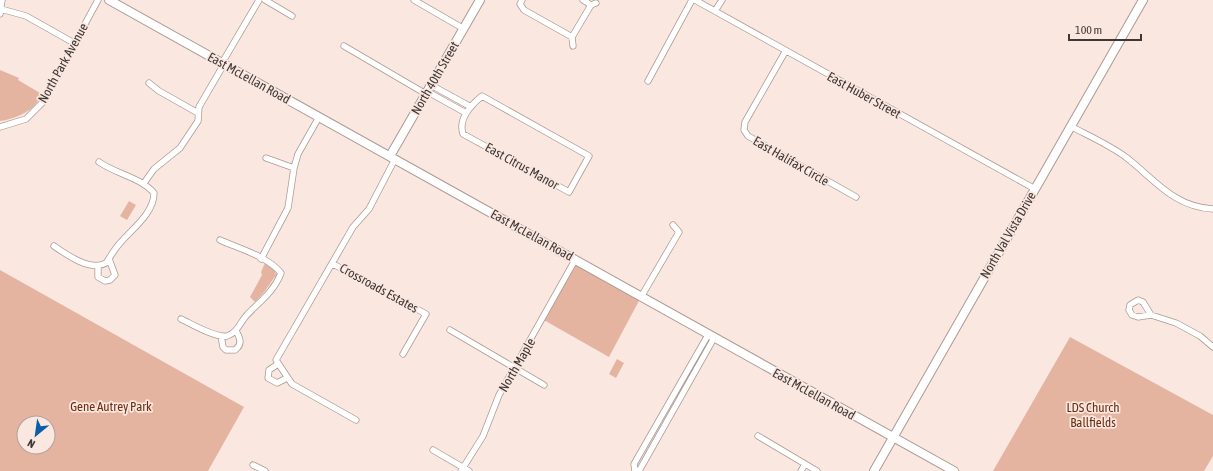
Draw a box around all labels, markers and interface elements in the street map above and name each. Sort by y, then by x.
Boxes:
scale bar [1069,16,1141,42]
street label: North Park Avenue [35,20,91,105]
text: 100 m [1075,23,1102,37]
street label: North 40th Street [408,39,462,117]
street label: East McLellan Road [205,49,293,107]
street label: East Huber Street [825,69,904,121]
street label: East Halifax Circle [750,133,832,189]
street label: East Citrus Manor [483,140,562,192]
street label: North Val Vista Drive [977,189,1039,281]
street label: East McLellan Road [488,206,576,264]
street label: Crossroads Estates [337,260,421,316]
street label: North Maple [496,335,538,394]
street label: East McLellan Road [770,365,858,423]
park label: Gene Autrey Park [70,399,152,414]
park label: LDS Church Ballfields [1067,400,1119,430]
north arrow [16,415,56,455]
text: N [25,437,37,451]

